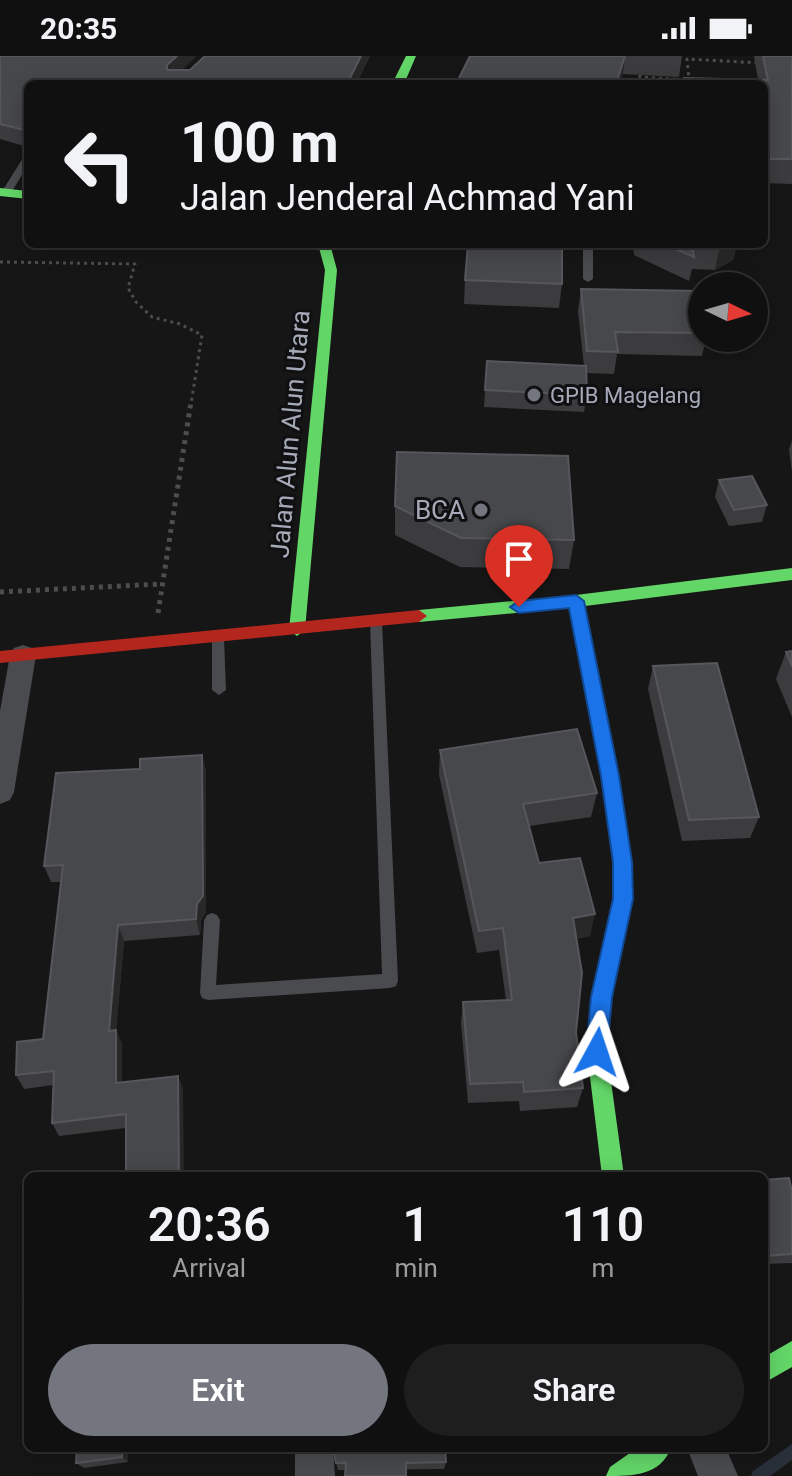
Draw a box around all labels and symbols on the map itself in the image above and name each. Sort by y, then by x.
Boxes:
north arrow [688,272,768,352]
street label: Jalan Alun Alun Utara [264,309,316,559]
place label: GPIB Magelang [550,383,701,408]
marker: GPIB Magelang [525,386,543,404]
place label: BCA [415,495,465,525]
marker: BCA [472,501,490,519]
pin [485,525,553,607]
position arrow [555,1010,639,1094]

